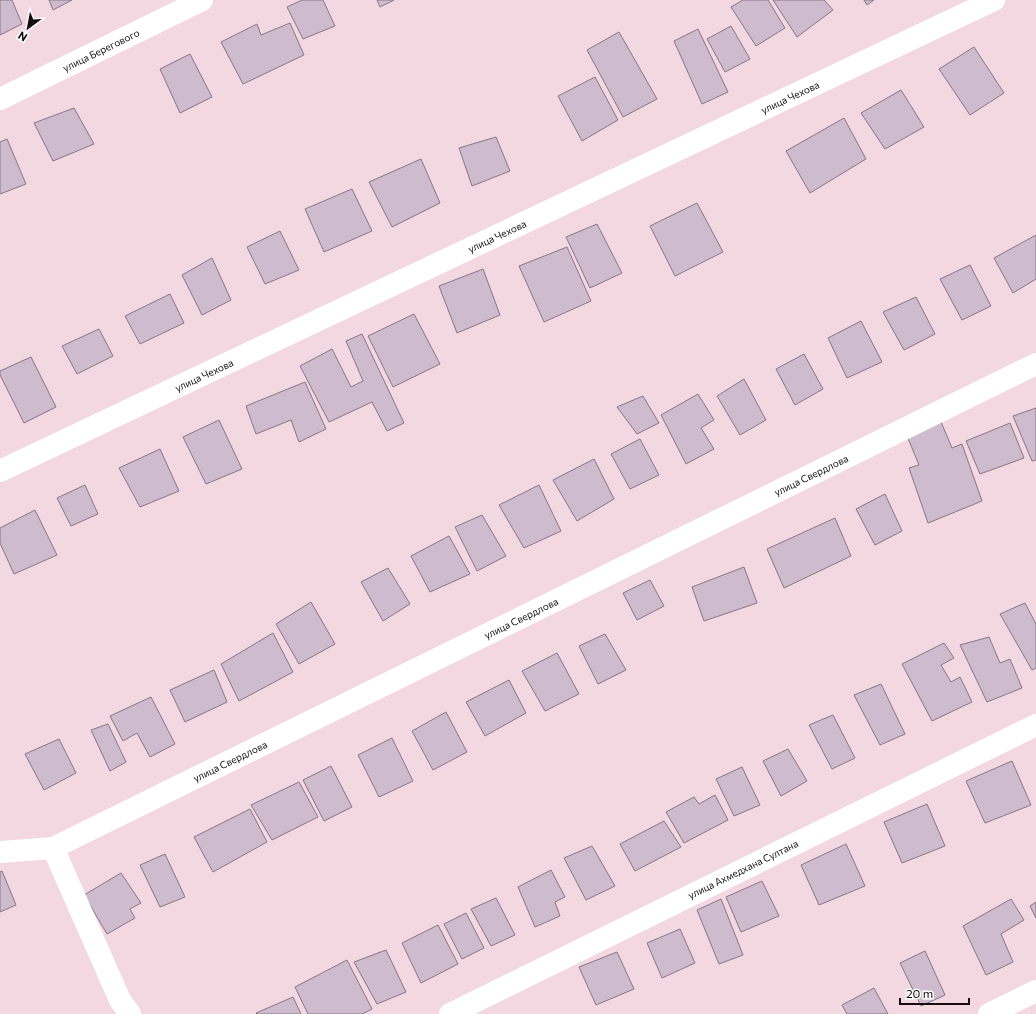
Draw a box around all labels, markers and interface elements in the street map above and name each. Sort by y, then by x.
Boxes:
north arrow [8,8,48,48]
street label: улица Берегового [61,26,141,74]
text: N [15,29,29,45]
street label: улица Чехова [759,78,821,116]
street label: улица Чехова [466,217,528,255]
street label: улица Чехова [173,356,235,394]
street label: улица Свердлова [772,452,850,498]
street label: улица Свердлова [482,595,560,641]
street label: улица Свердлова [191,738,269,784]
street label: улица Ахмедхана Султана [686,837,800,901]
scale bar [900,980,969,1006]
text: 20 m [906,986,933,1000]

